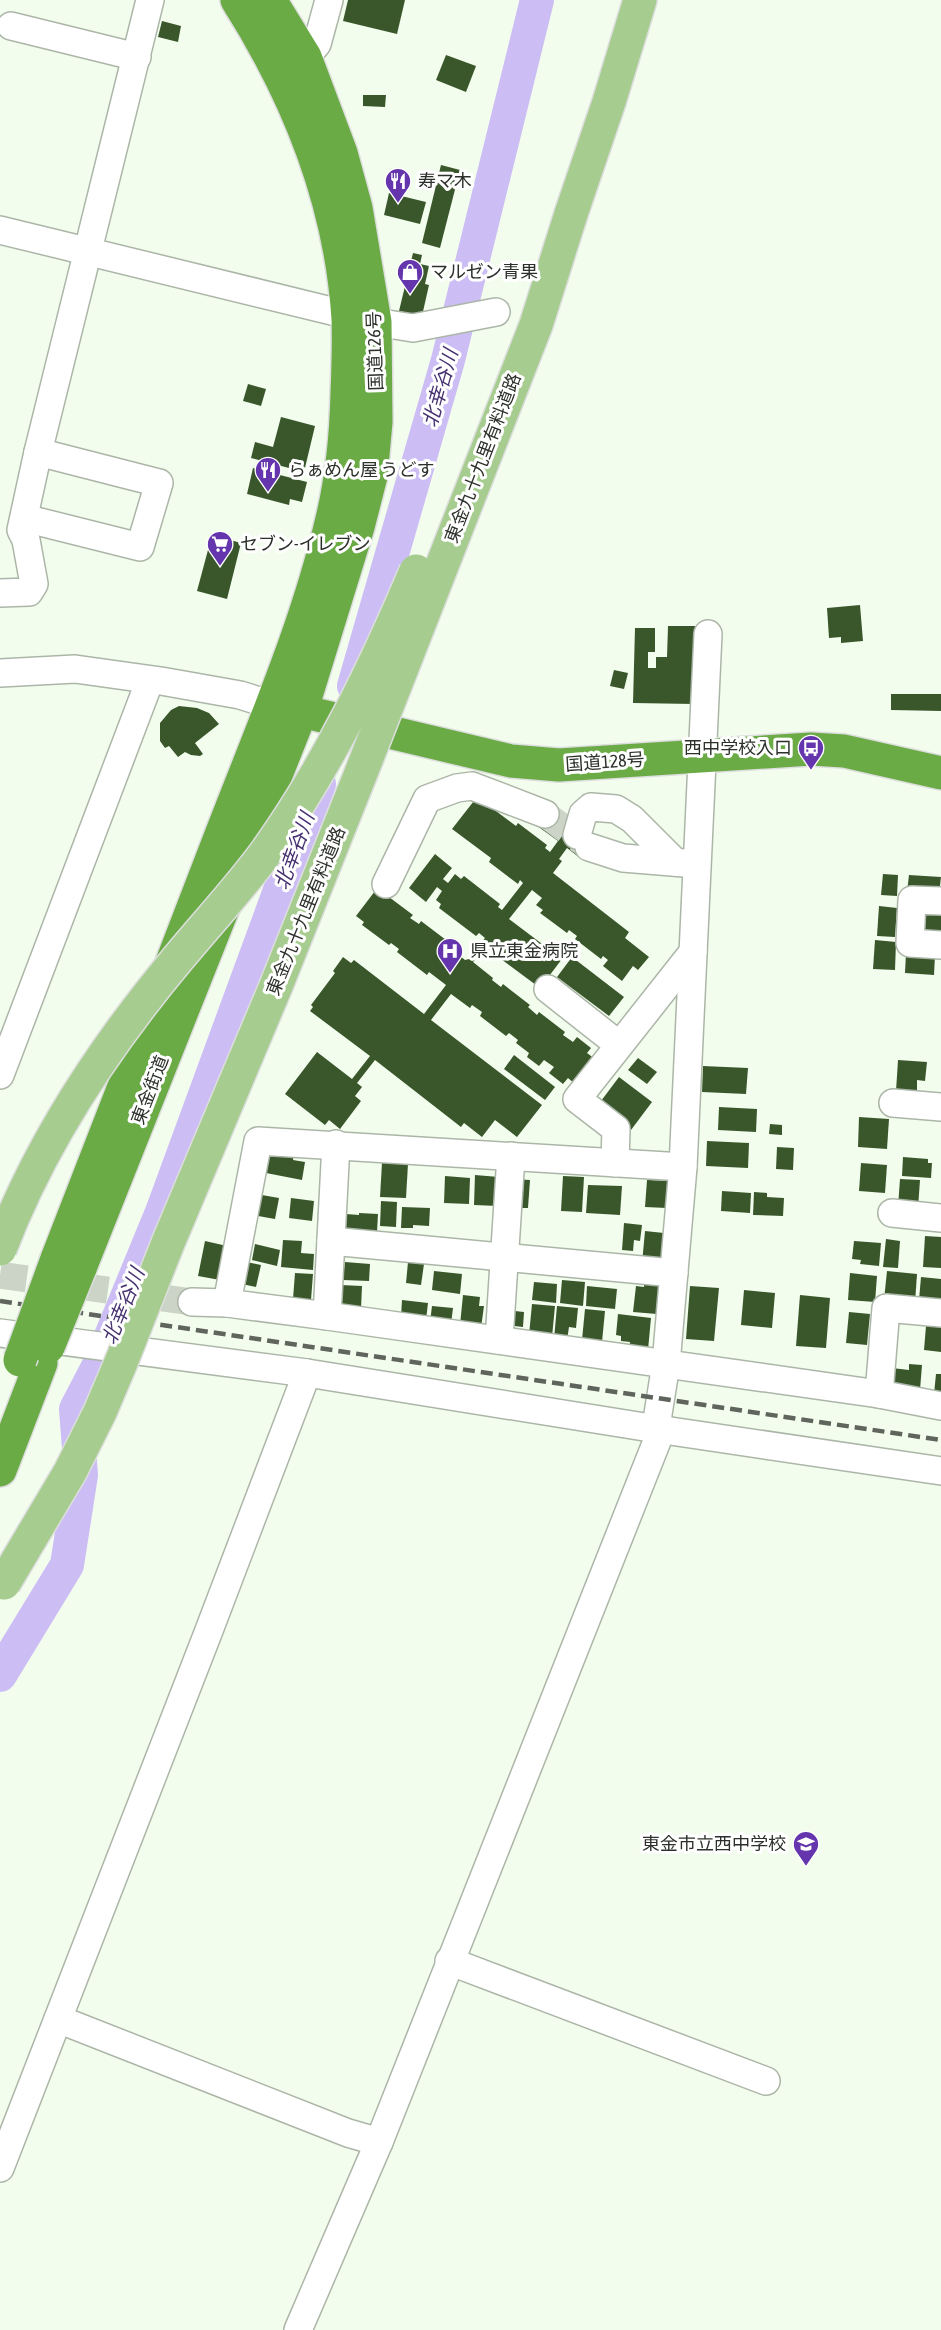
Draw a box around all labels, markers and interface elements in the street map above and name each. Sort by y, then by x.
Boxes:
restaurant icon: 寿マ木 [383,166,413,204]
place label: 寿マ木 [418,170,472,191]
shop icon: マルゼン青果 [395,257,425,295]
place label: マルゼン青果 [430,261,538,282]
street label: 国道126号 [363,311,386,391]
water label: 北幸谷川 [417,344,462,429]
street label: 東金九十九里有料道路 [440,370,525,546]
restaurant icon: らぁめん屋 うどす [253,455,283,493]
place label: らぁめん屋 うどす [288,459,434,480]
supermarket icon: セブン-イレブン [205,529,235,567]
place label: セブン-イレブン [240,533,371,554]
bus stop icon: 西中学校入口 [796,733,826,771]
place label: 西中学校入口 [684,737,792,758]
street label: 国道128号 [565,748,645,775]
water label: 北幸谷川 [269,807,319,892]
street label: 東金九十九里有料道路 [262,823,349,998]
hospital icon: 県立東金病院 [435,936,465,974]
place label: 県立東金病院 [470,940,578,961]
street label: 東金街道 [127,1052,172,1127]
water label: 北幸谷川 [97,1263,149,1347]
school or university icon: 東金市立西中学校 [791,1829,821,1867]
place label: 東金市立西中学校 [642,1833,786,1854]

